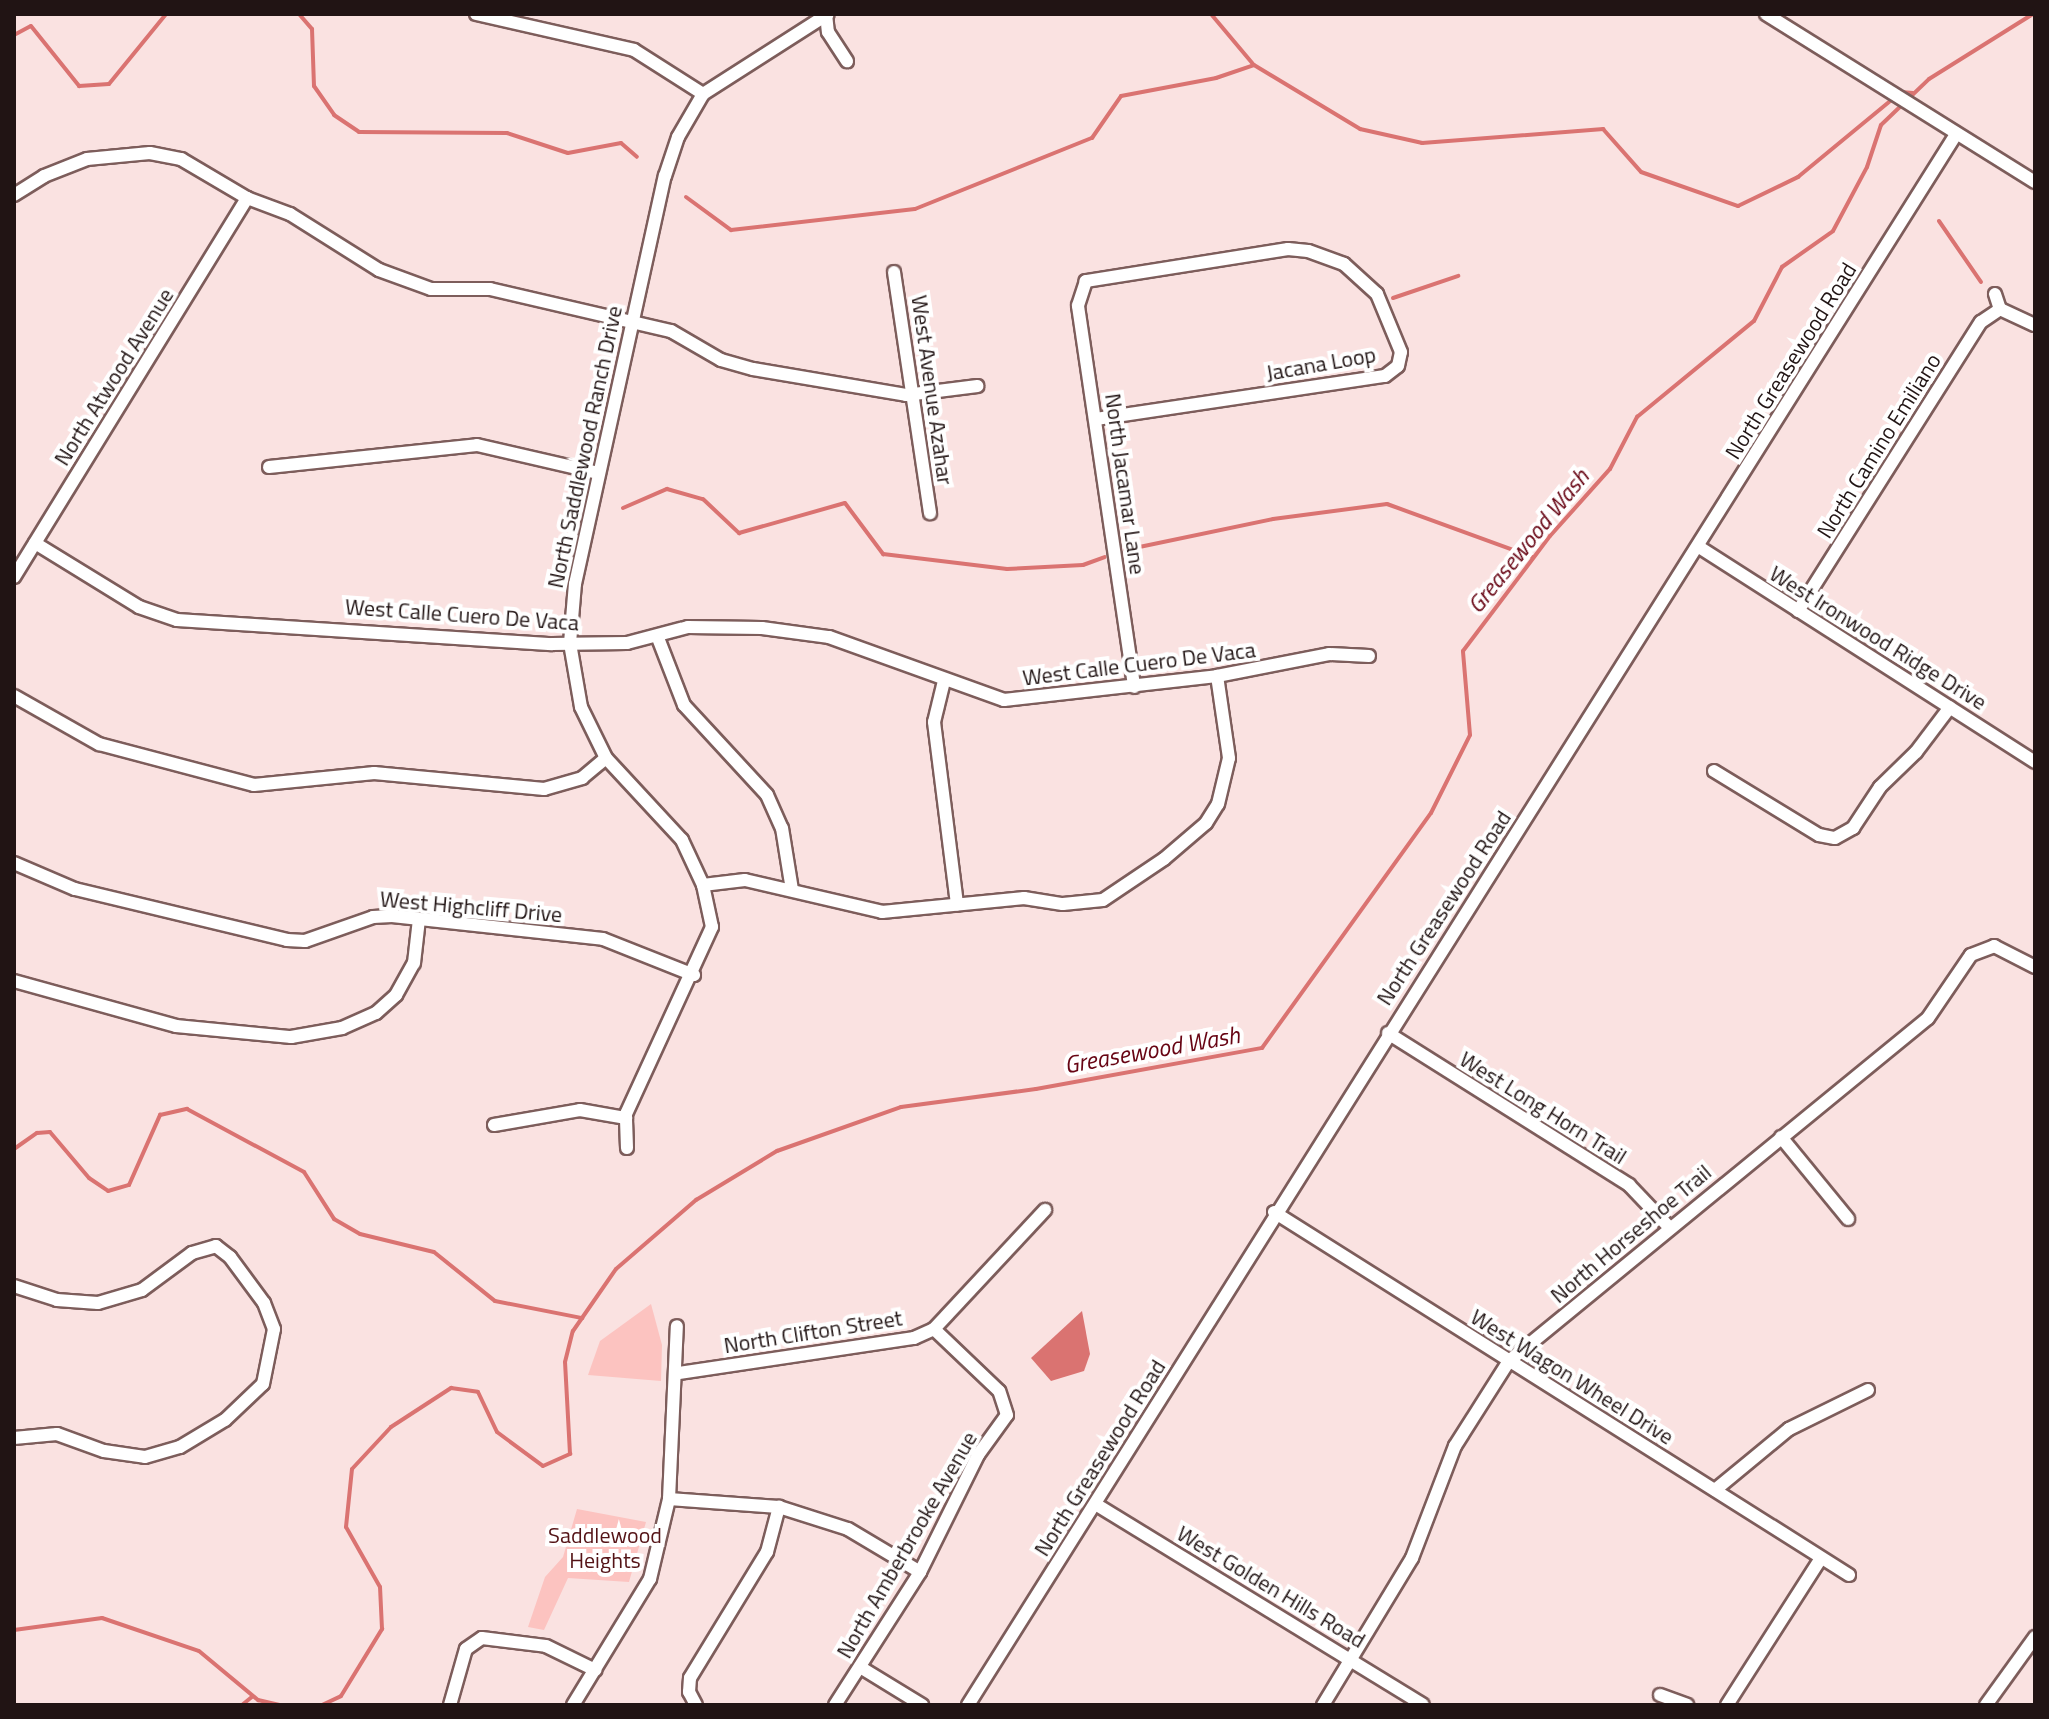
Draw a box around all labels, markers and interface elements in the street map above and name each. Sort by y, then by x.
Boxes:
street label: North Greasewood Road [1720,258,1862,464]
street label: North Atwood Avenue [49,283,179,471]
street label: West Avenue Azahar [906,293,958,487]
street label: North Saddlewood Ranch Drive [542,304,628,590]
street label: Jacana Loop [1264,341,1378,387]
street label: North Camino Emiliano [1811,349,1947,543]
street label: North Jacamar Lane [1099,392,1151,576]
water label: Greasewood Wash [1461,463,1595,619]
street label: West Ironwood Ridge Drive [1765,560,1991,716]
street label: West Calle Cuero De Vaca [344,594,580,636]
street label: West Calle Cuero De Vaca [1021,637,1257,691]
street label: North Greasewood Road [1371,806,1517,1010]
street label: West Highcliff Drive [379,886,563,928]
water label: Greasewood Wash [1062,1020,1242,1080]
street label: West Long Horn Trail [1455,1046,1631,1170]
street label: North Horseshoe Trail [1545,1159,1717,1309]
street label: West Wagon Wheel Drive [1466,1304,1678,1450]
street label: North Clifton Street [722,1305,904,1359]
street label: North Greasewood Road [1029,1355,1171,1561]
street label: North Amberbrooke Avenue [831,1427,983,1663]
street label: West Golden Hills Road [1172,1520,1370,1654]
park label: Saddlewood Heights [548,1522,662,1574]

